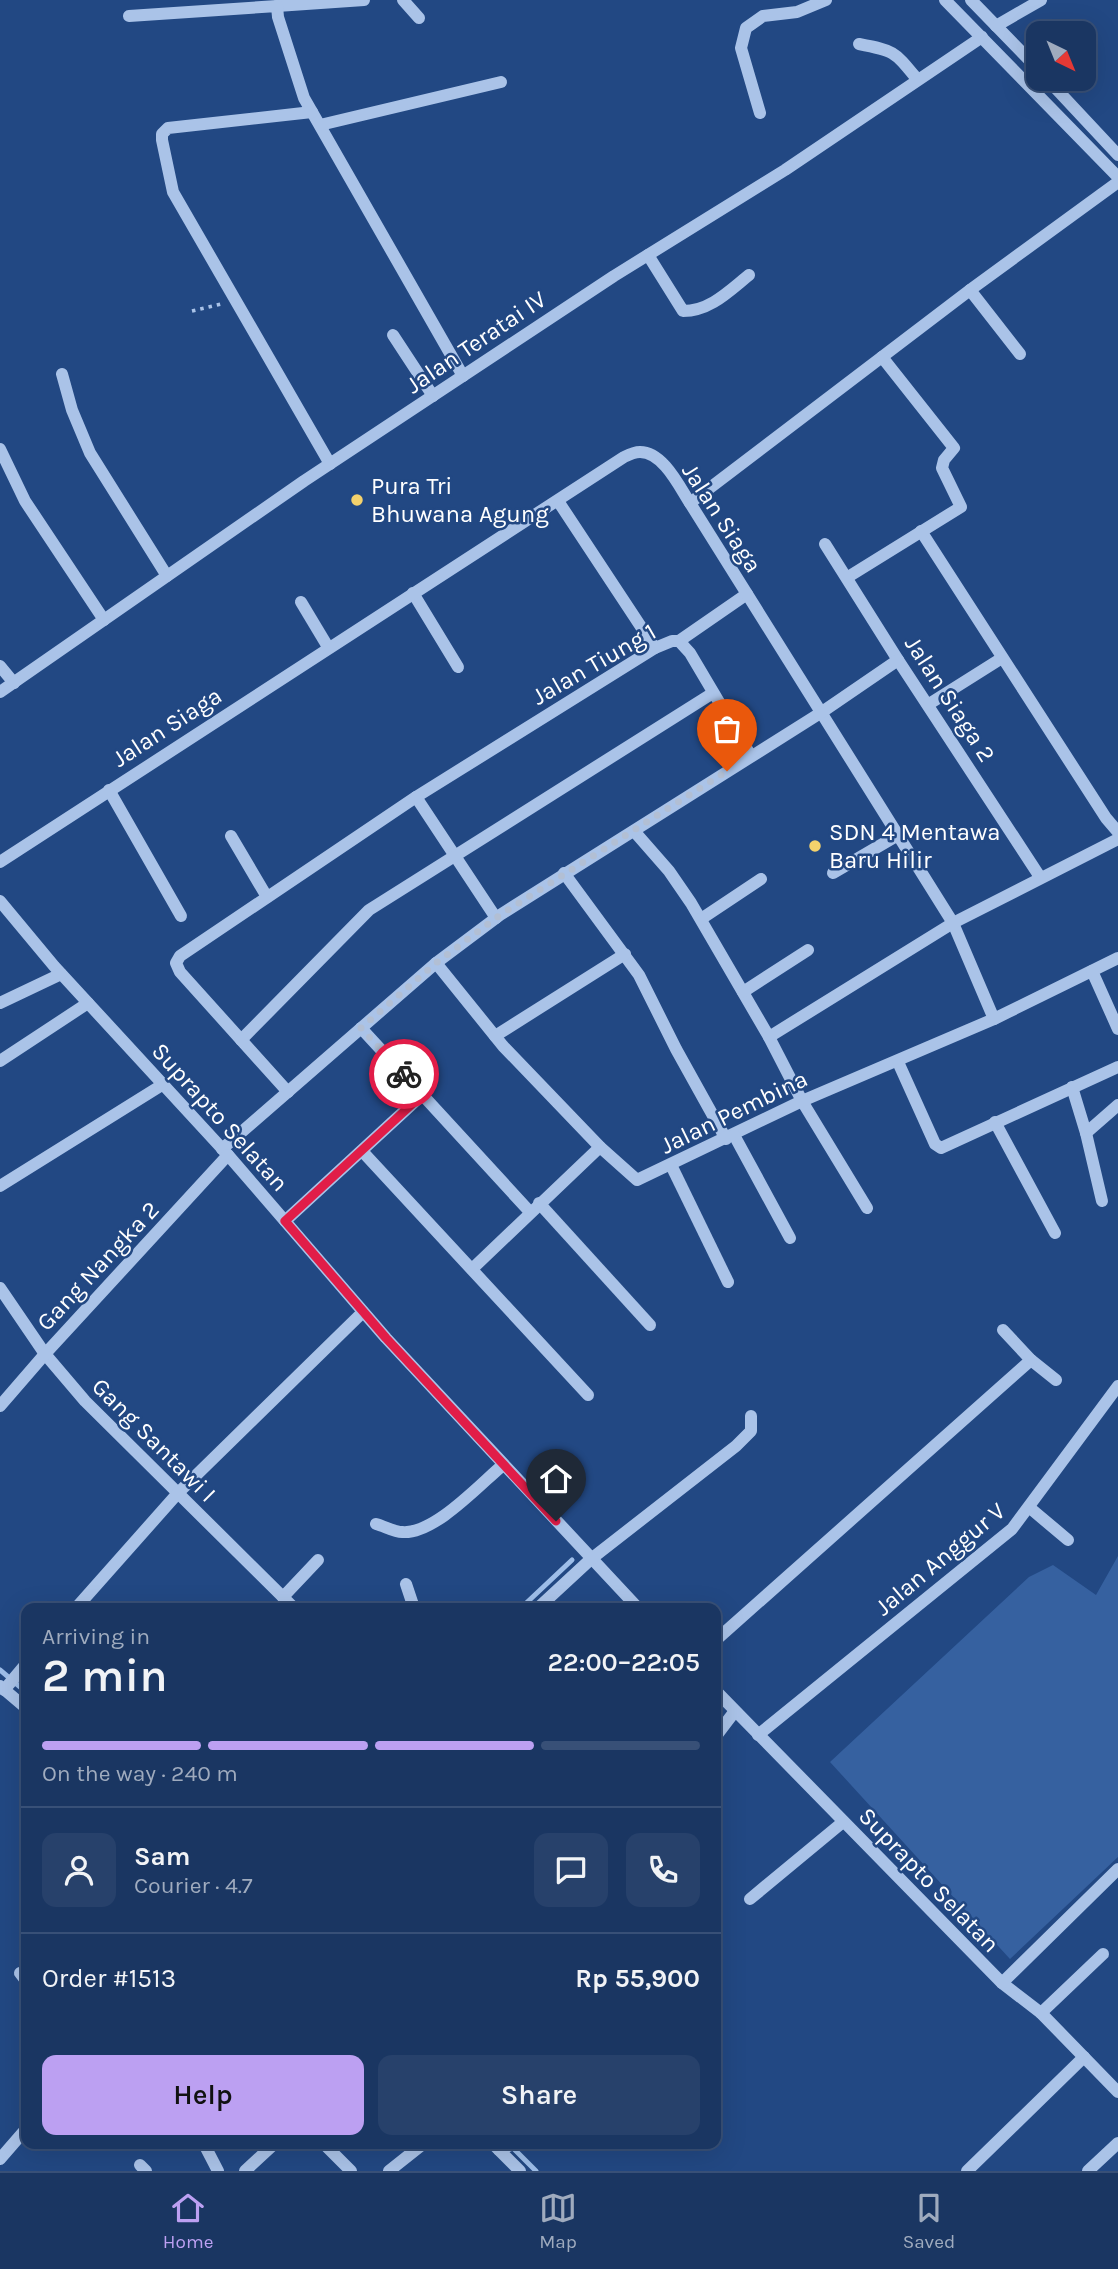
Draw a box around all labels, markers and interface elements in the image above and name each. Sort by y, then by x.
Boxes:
north arrow [1026,21,1096,91]
map controls [1026,21,1096,91]
street label: Jalan Teratai IV [401,285,552,399]
street label: Jalan Siaga [676,458,768,578]
place label: Pura Tri Bhuwana Agung [371,472,549,528]
marker: Pura Tri Bhuwana Agung [349,492,365,508]
street label: Jalan Tiung 1 [527,617,661,711]
street label: Jalan Siaga 2 [899,631,1001,767]
street label: Jalan Siaga [107,681,227,773]
pin [697,699,757,771]
icon: bag [708,710,746,748]
place label: SDN 4 Mentawa Baru Hilir [829,818,1001,874]
marker: SDN 4 Mentawa Baru Hilir [807,838,823,854]
street label: Suprapto Selatan [146,1037,294,1197]
courier [369,1039,439,1109]
icon: bike [385,1055,423,1093]
street label: Jalan Pembina [656,1064,812,1160]
street label: Gang Nangka 2 [31,1196,165,1336]
street label: Gang Santawi I [86,1372,222,1508]
pin [526,1449,586,1521]
icon: home [537,1460,575,1498]
street label: Jalan Anggur V [869,1496,1011,1621]
text: Arriving in [42,1623,150,1650]
text: 22:00–22:05 [548,1647,700,1678]
text: 2 min [42,1649,168,1703]
text: On the way · 240 m [42,1760,238,1787]
street label: Suprapto Selatan [853,1802,1005,1958]
button: person [42,1833,116,1907]
button: chat [534,1833,608,1907]
button: phone [626,1833,700,1907]
text: Sam [134,1841,190,1872]
text: Courier · 4.7 [134,1872,253,1899]
text: Order #1513 [42,1963,176,1994]
text: Rp 55,900 [575,1963,700,1994]
button: Help [42,2055,364,2135]
button: Share [378,2055,700,2135]
tab: Home [163,2189,213,2253]
tab: Map [539,2189,577,2253]
tab: Saved [903,2189,955,2253]

